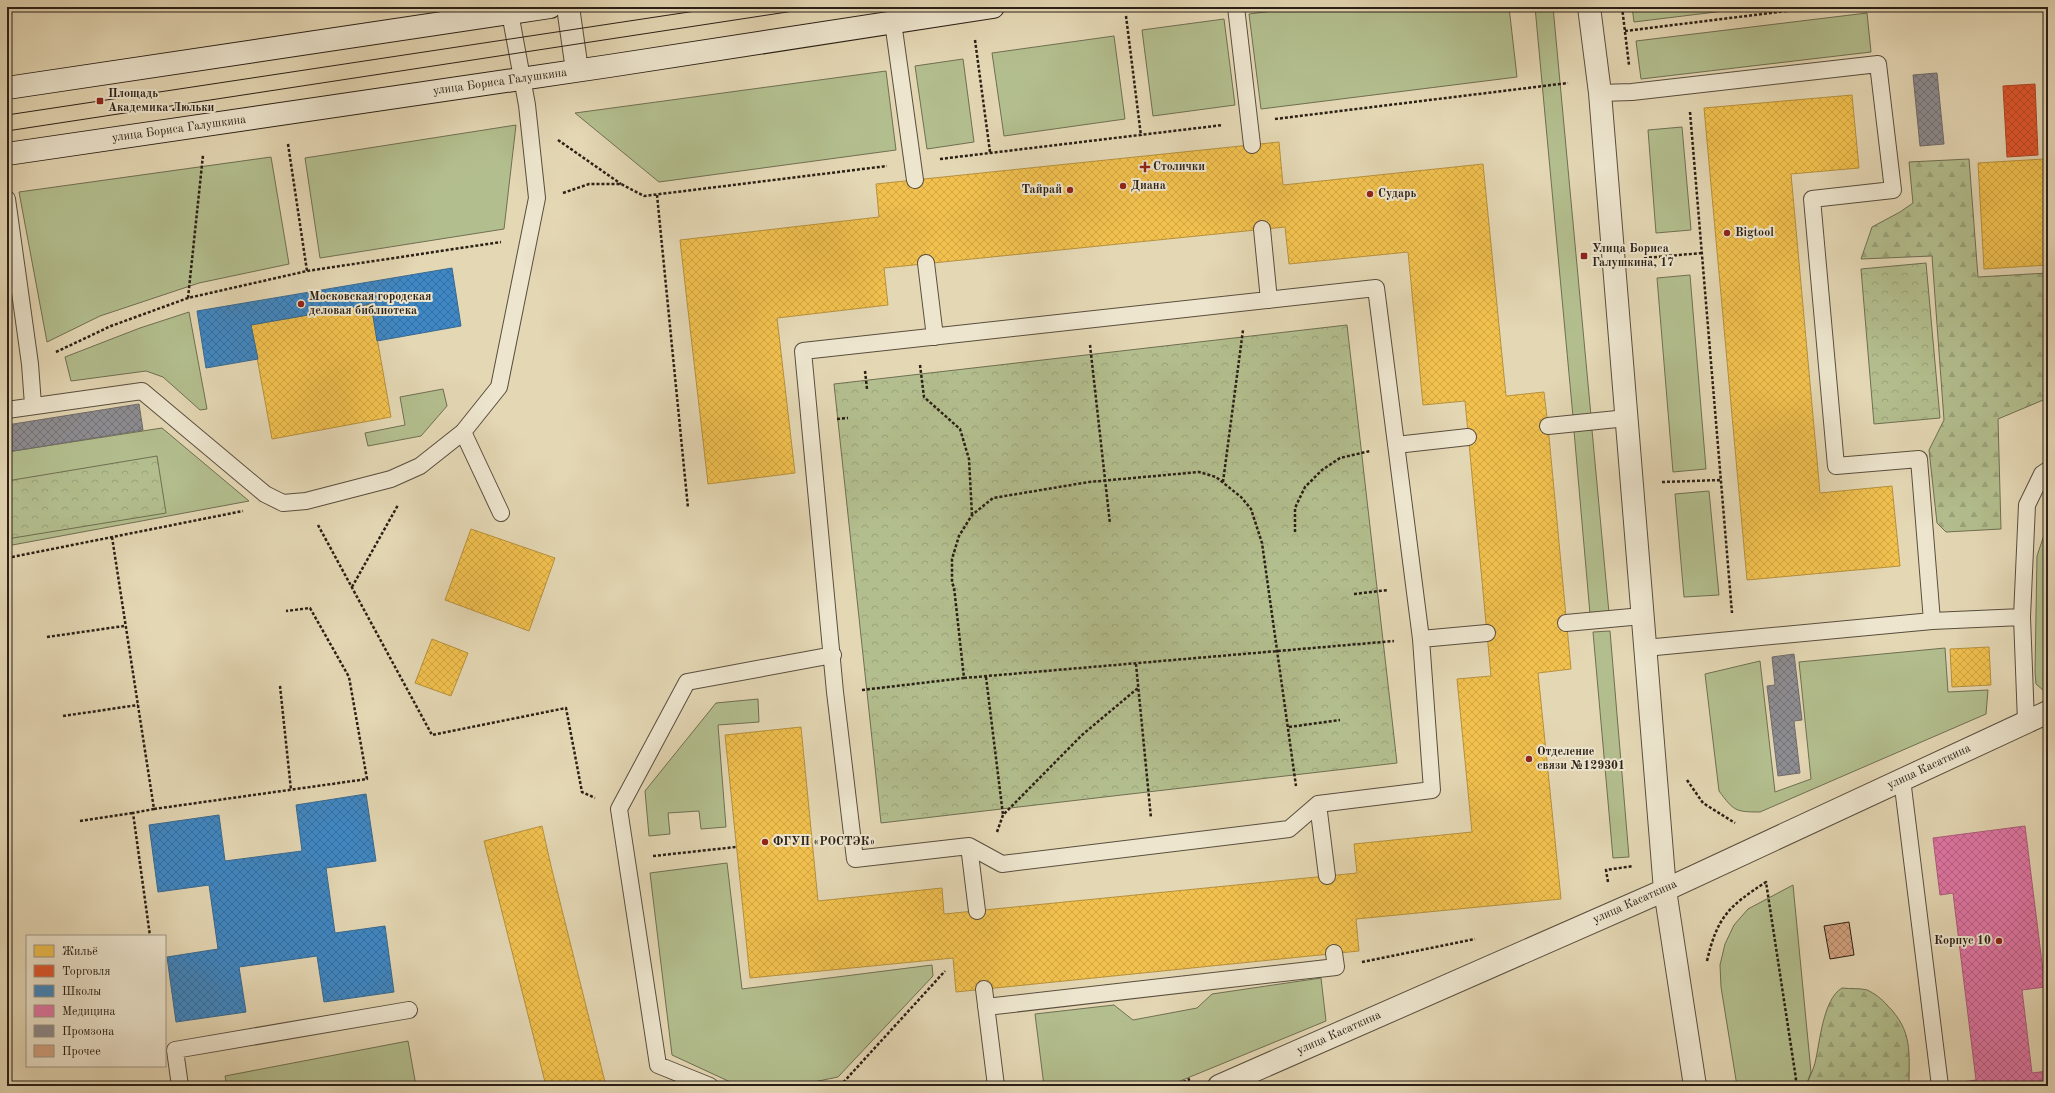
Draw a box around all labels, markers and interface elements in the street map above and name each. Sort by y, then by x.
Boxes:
street label: улица Бориса Галушкина [432,67,568,97]
place label: Площадь Академика Люльки [108,88,215,114]
marker: Площадь Академика Люльки [95,96,105,106]
street label: улица Бориса Галушкина [111,114,247,144]
place label: Столички [1153,161,1205,173]
marker: Столички [1140,162,1150,172]
place label: Диана [1131,180,1166,192]
marker: Диана [1118,181,1128,191]
place label: Тайрай [1022,184,1062,196]
marker: Тайрай [1065,185,1075,195]
place label: Сударь [1378,188,1417,200]
marker: Сударь [1365,189,1375,199]
place label: Bigtool [1735,227,1774,239]
marker: Bigtool [1722,228,1732,238]
place label: Улица Бориса Галушкина, 17 [1592,243,1674,269]
marker: Улица Бориса Галушкина, 17 [1579,251,1589,261]
place label: Московская городская деловая библиотека [309,291,431,317]
marker: Московская городская деловая библиотека [296,299,306,309]
street label: улица Касаткина [1885,742,1973,792]
place label: Отделение связи №129301 [1537,746,1625,772]
marker: Отделение связи №129301 [1524,754,1534,764]
place label: ФГУП «РОСТЭК» [773,836,875,848]
marker: ФГУП «РОСТЭК» [760,837,770,847]
street label: улица Касаткина [1591,878,1679,926]
legend [26,935,166,1067]
place label: Корпус 10 [1934,935,1991,947]
marker: Корпус 10 [1994,936,2004,946]
text: Жильё [62,946,98,958]
text: Торговля [62,966,111,978]
text: Школы [62,986,101,998]
text: Медицина [62,1006,116,1018]
street label: улица Касаткина [1295,1009,1383,1057]
text: Промзона [62,1026,114,1038]
text: Прочее [62,1046,101,1058]

